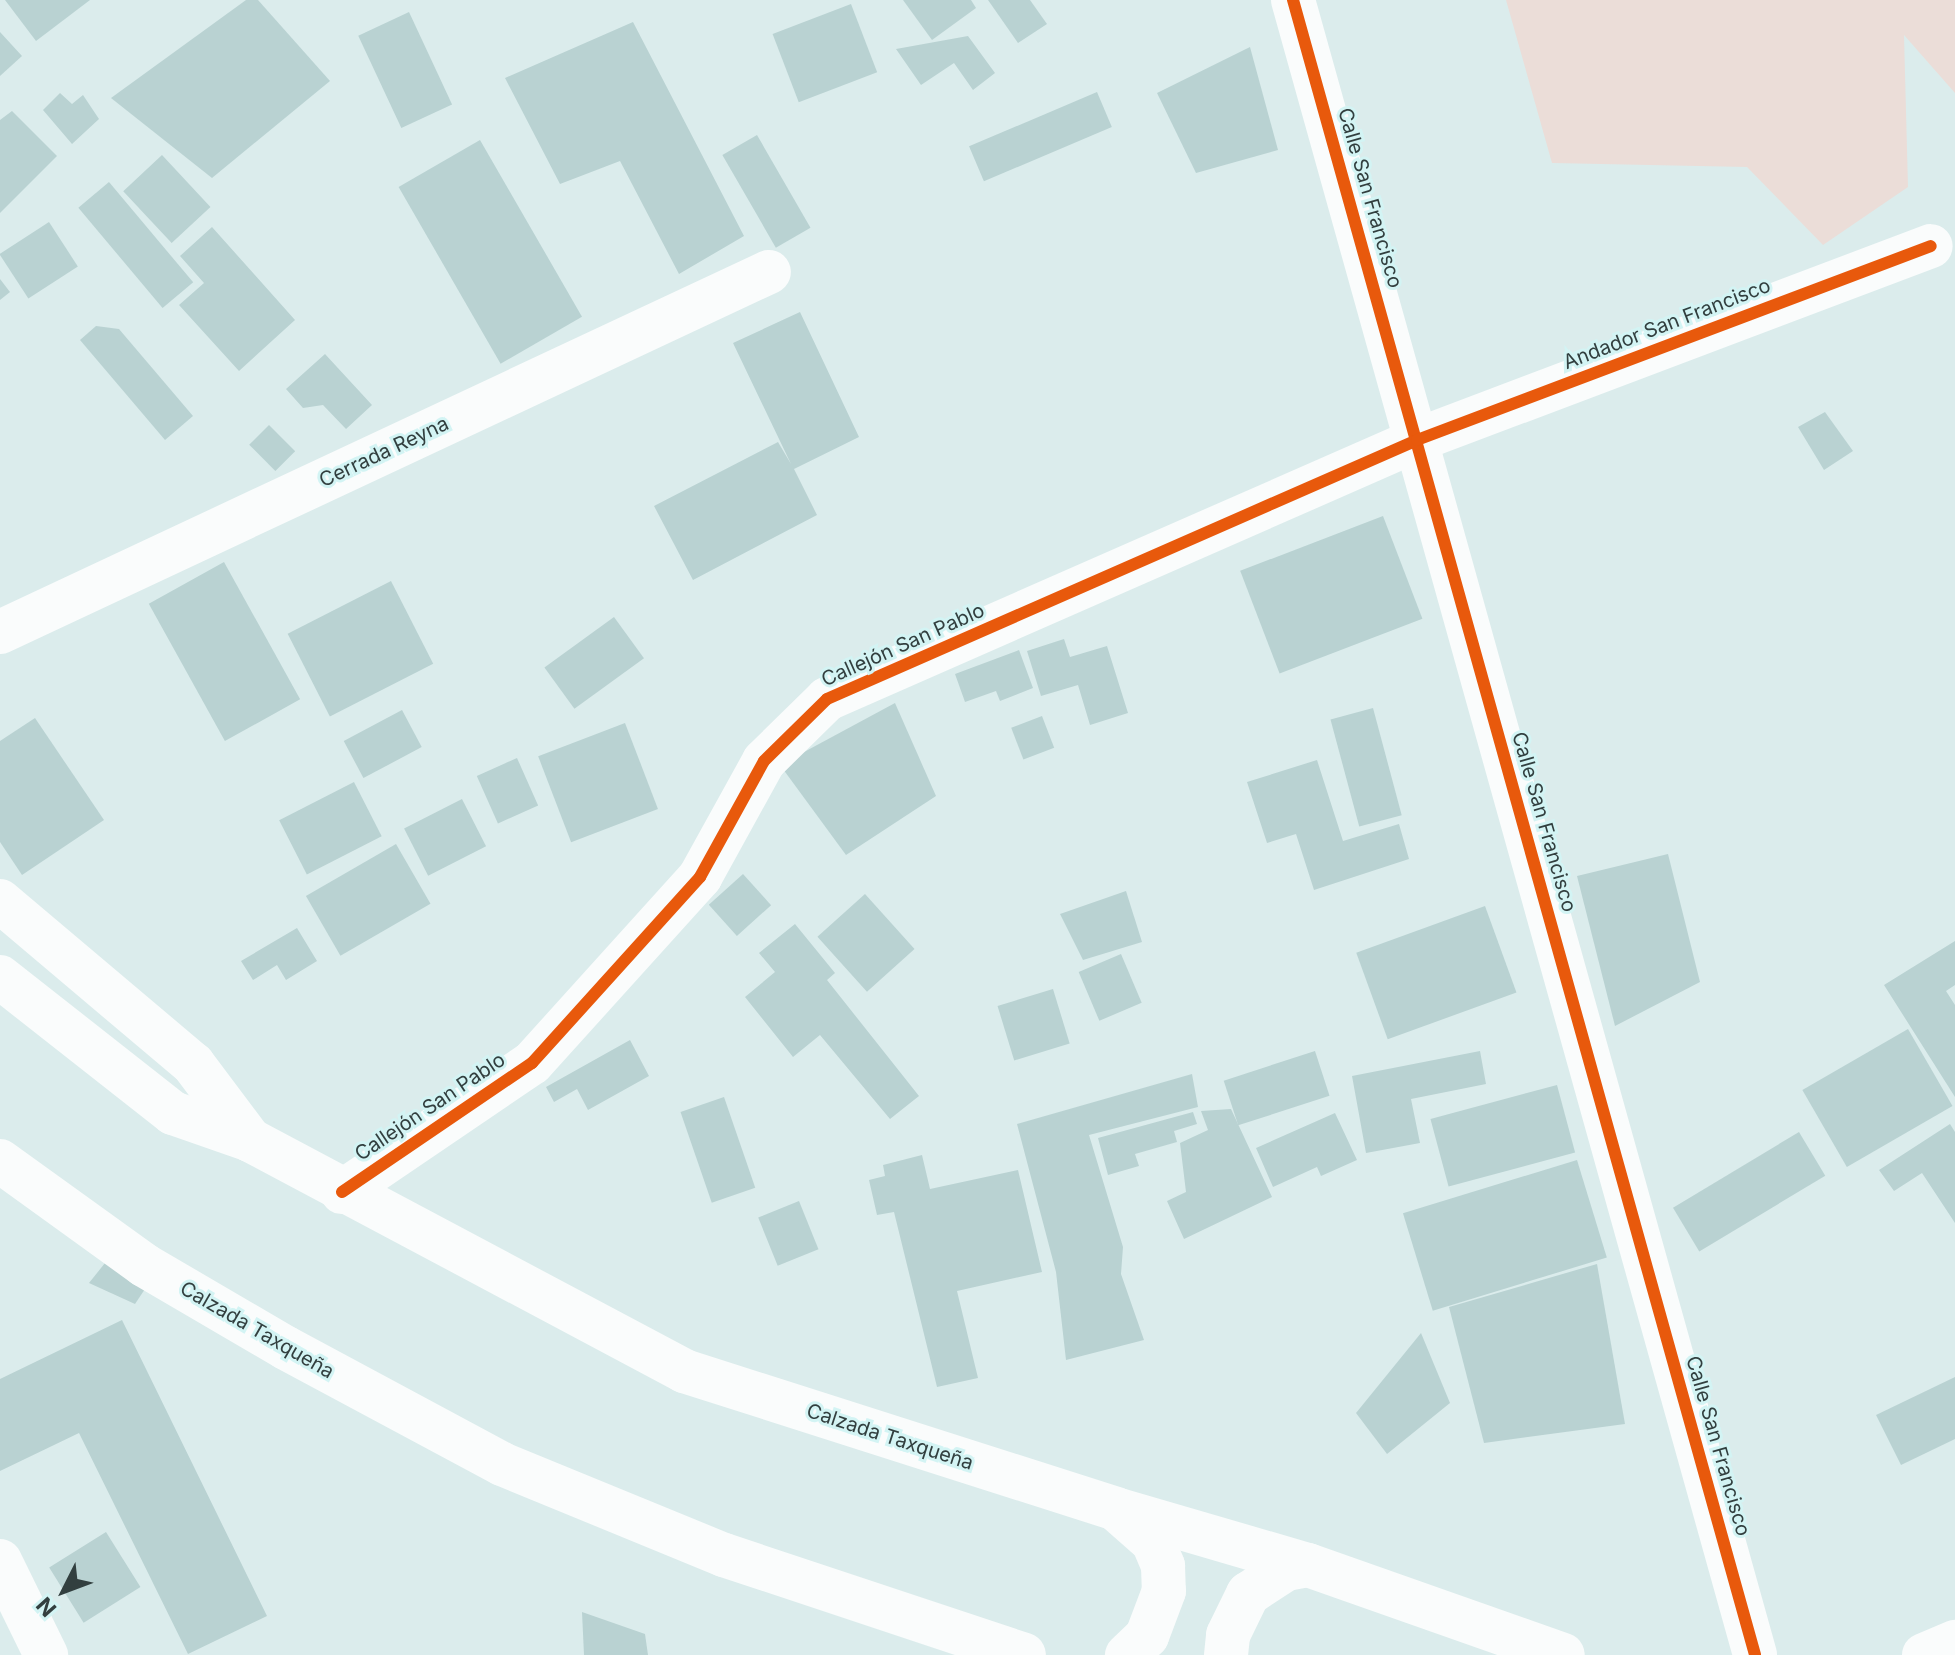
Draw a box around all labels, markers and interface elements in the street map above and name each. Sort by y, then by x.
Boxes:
street label: Calle San Francisco [1333,105,1407,291]
street label: Andador San Francisco [1560,273,1774,375]
street label: Cerrada Reyna [315,412,453,492]
street label: Callejón San Pablo [818,598,988,692]
street label: Calle San Francisco [1507,729,1581,915]
street label: Callejón San Pablo [350,1048,510,1166]
street label: Calzada Taxqueña [176,1276,338,1384]
street label: Calle San Francisco [1681,1353,1755,1539]
street label: Calzada Taxqueña [804,1399,976,1475]
north arrow [24,1551,104,1631]
text: N [31,1592,61,1622]

